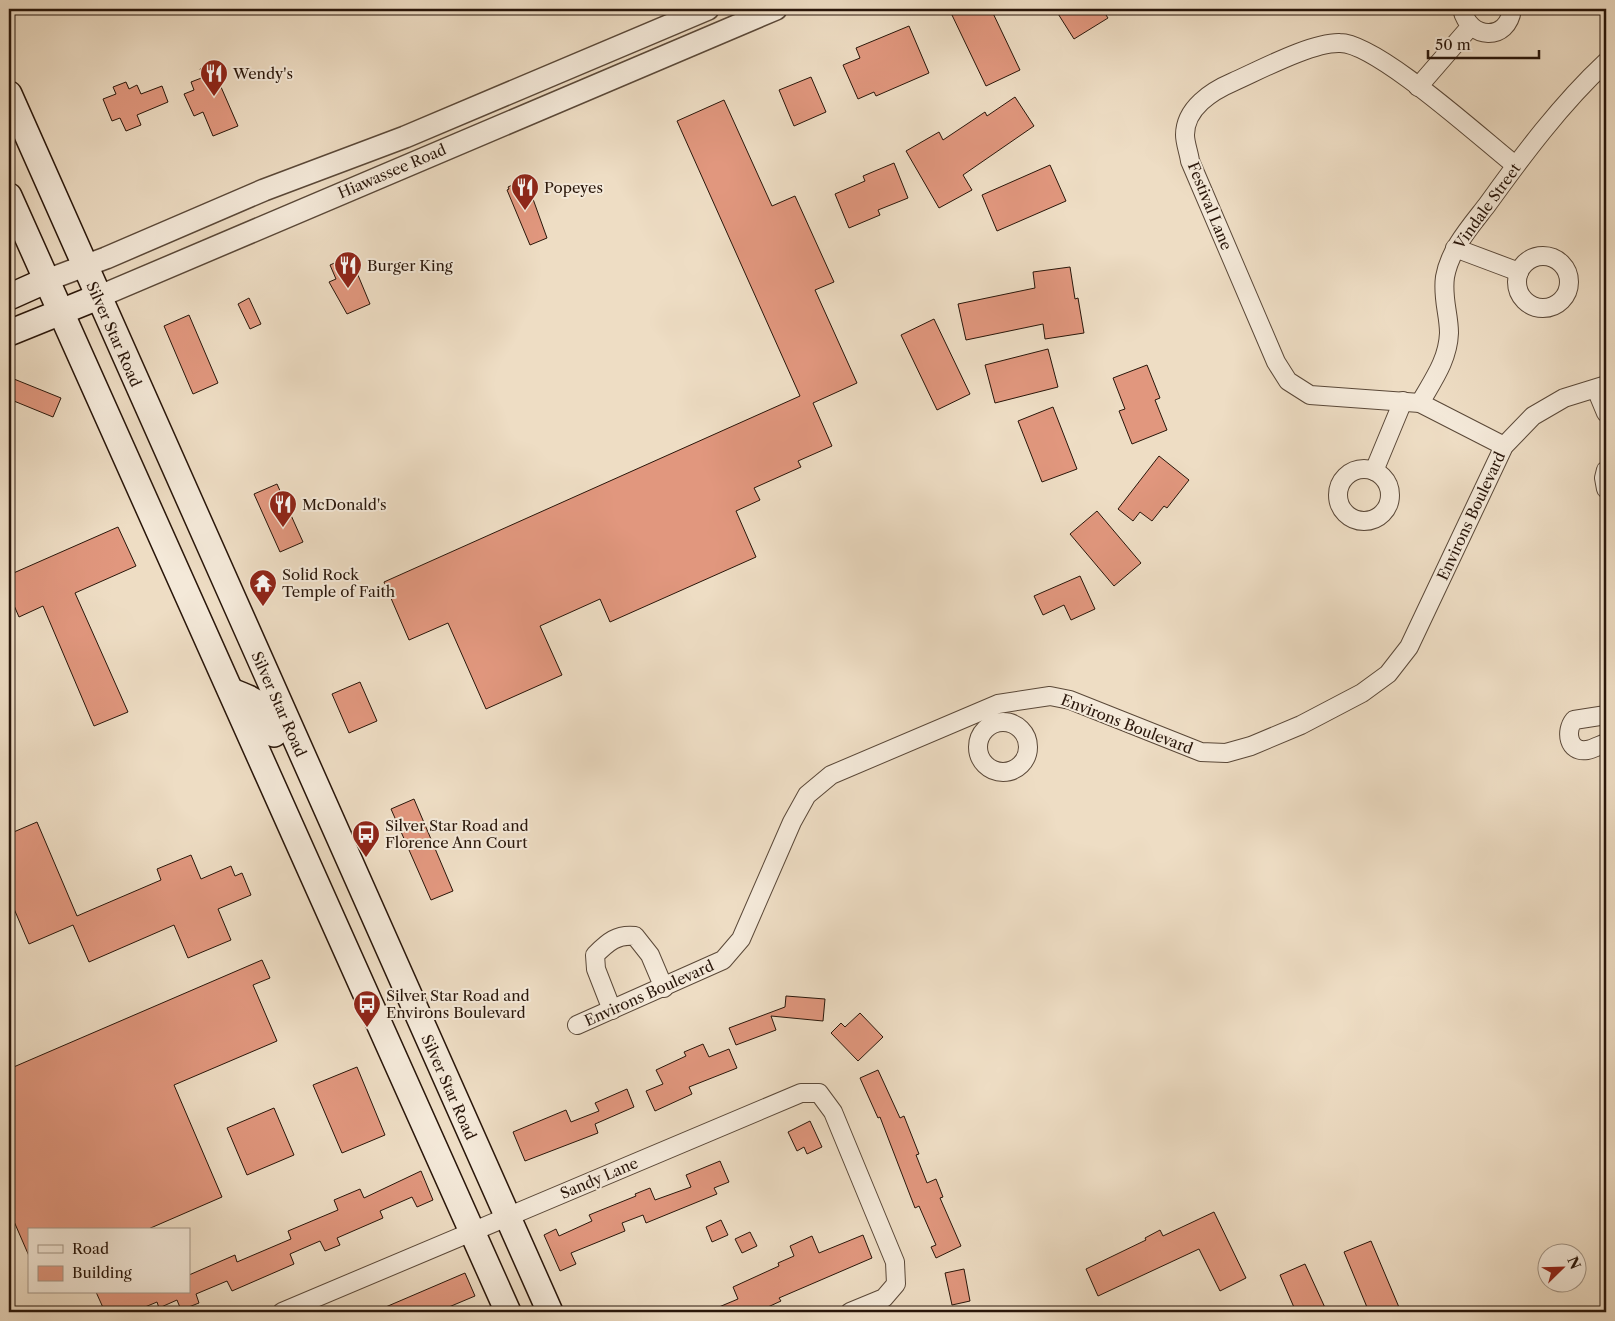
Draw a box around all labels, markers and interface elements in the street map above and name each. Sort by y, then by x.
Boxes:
scale bar [1428,28,1539,60]
text: 50 m [1435,35,1471,54]
restaurant icon: Wendy's [199,58,229,97]
place label: Wendy's [232,64,293,83]
street label: Hiawassee Road [335,140,449,202]
street label: Festival Lane [1184,159,1236,253]
street label: Vindale Street [1449,159,1525,253]
restaurant icon: Popeyes [510,172,540,211]
place label: Popeyes [544,178,603,197]
restaurant icon: Burger King [333,250,363,289]
place label: Burger King [367,256,453,275]
street label: Silver Star Road [82,278,146,390]
street label: Environs Boulevard [1433,449,1509,583]
restaurant icon: McDonald's [268,489,298,528]
place label: McDonald's [302,495,387,514]
place label: Solid Rock Temple of Faith [282,565,396,601]
temple icon: Solid Rock Temple of Faith [248,568,278,607]
street label: Silver Star Road [247,648,311,760]
street label: Environs Boulevard [1058,690,1196,758]
place label: Silver Star Road and Florence Ann Court [385,816,529,852]
bus stop icon: Silver Star Road and Florence Ann Court [351,819,381,858]
street label: Environs Boulevard [581,956,717,1030]
place label: Silver Star Road and Environs Boulevard [386,986,530,1022]
bus stop icon: Silver Star Road and Environs Boulevard [352,989,382,1028]
street label: Silver Star Road [417,1031,481,1143]
street label: Sandy Lane [557,1153,641,1203]
legend [28,1228,190,1294]
text: Road [72,1239,109,1258]
north arrow [1538,1244,1588,1294]
text: N [1563,1254,1585,1272]
text: Building [72,1263,132,1282]

